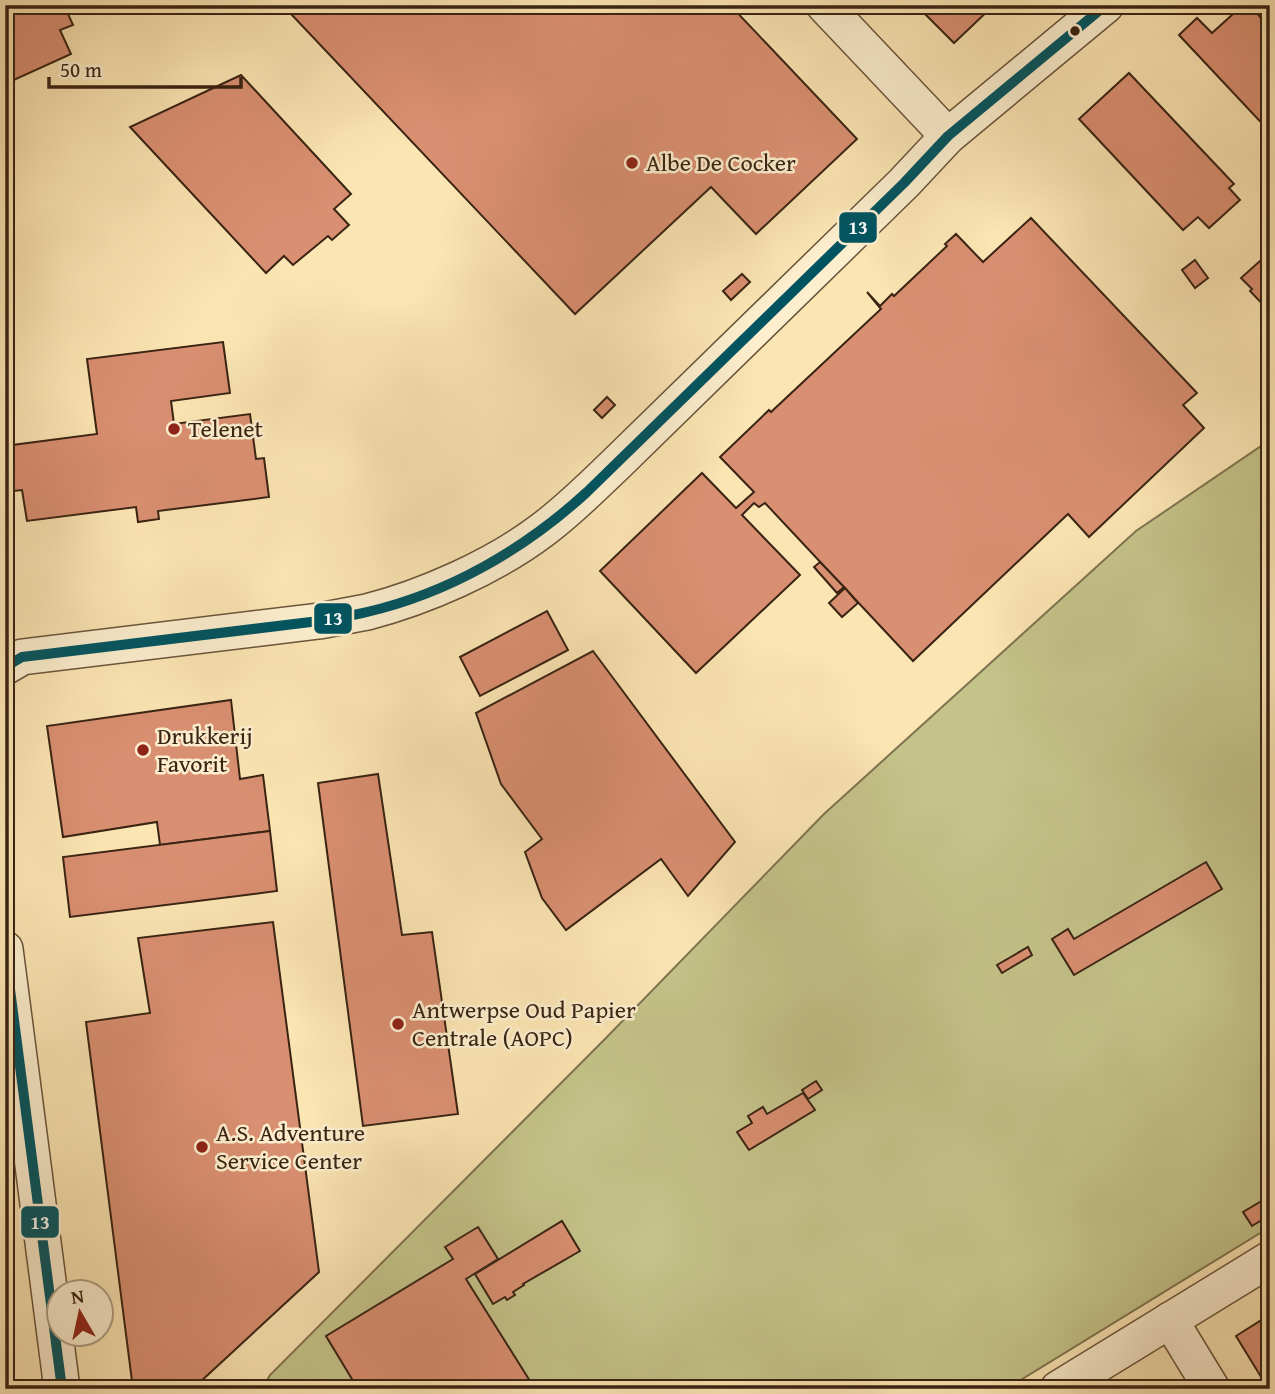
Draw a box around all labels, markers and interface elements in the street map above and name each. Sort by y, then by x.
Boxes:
unlabelled marker [1068,24,1082,38]
scale bar [49,46,242,90]
text: 50 m [60,54,102,85]
place label: Albe De Cocker [646,145,796,180]
marker: Albe De Cocker [624,155,640,171]
line badge: 13 [838,211,878,244]
text: 13 [848,213,868,241]
place label: Telenet [188,411,264,446]
marker: Telenet [166,421,182,437]
line badge: 13 [313,602,353,635]
text: 13 [323,604,343,632]
place label: Drukkerij Favorit [157,718,253,781]
marker: Drukkerij Favorit [135,742,151,758]
place label: Antwerpse Oud Papier Centrale (AOPC) [412,992,636,1055]
marker: Antwerpse Oud Papier Centrale (AOPC) [390,1016,406,1032]
place label: A.S. Adventure Service Center [216,1115,365,1178]
marker: A.S. Adventure Service Center [194,1139,210,1155]
line badge: 13 [20,1205,60,1239]
text: 13 [30,1208,50,1236]
north arrow [46,1278,116,1348]
text: N [69,1281,86,1311]

